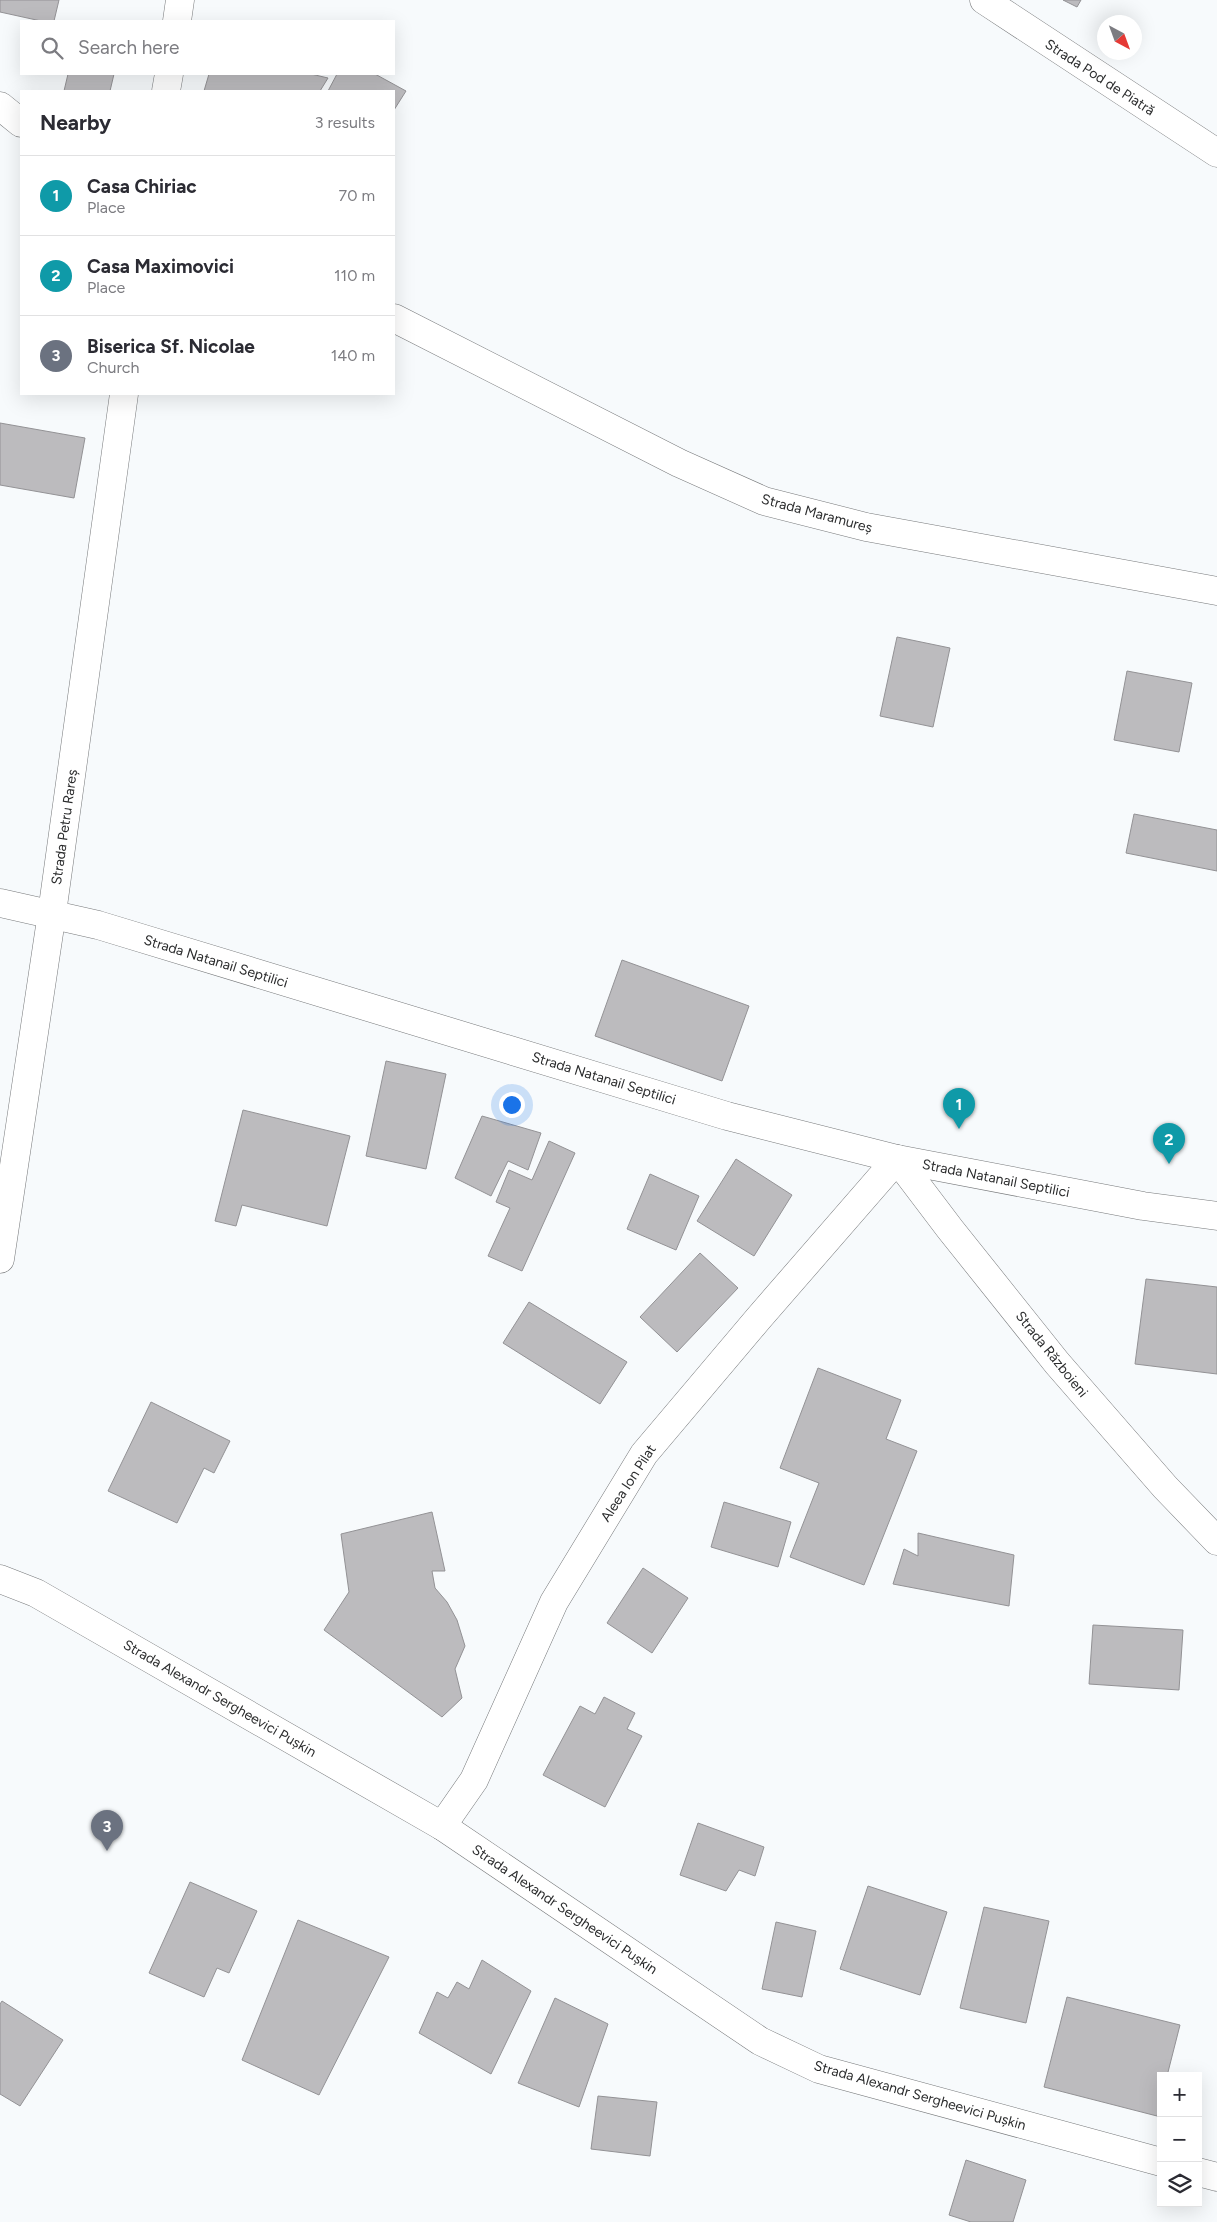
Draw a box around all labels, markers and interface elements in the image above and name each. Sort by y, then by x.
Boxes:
north arrow [1097,15,1142,60]
search box [20,20,395,75]
icon: search [38,34,66,62]
text: Search here [78,36,180,59]
street label: Strada Pod de Piatră [1042,36,1158,119]
text: Nearby [40,110,111,135]
text: 3 results [315,113,375,132]
text: Casa Chiriac [87,175,197,198]
text: 1 [53,186,59,205]
text: 70 m [339,186,375,205]
text: Place [87,198,125,217]
text: Casa Maximovici [87,255,234,278]
text: 2 [51,266,61,285]
text: 110 m [334,266,375,285]
text: Place [87,278,125,297]
text: Biserica Sf. Nicolae [87,335,255,358]
text: 3 [52,346,60,365]
text: 140 m [331,346,375,365]
text: Church [87,358,139,377]
street label: Strada Maramureș [760,491,874,536]
street label: Strada Petru Rareș [48,768,81,886]
street label: Strada Natanail Septilici [142,931,290,992]
street label: Strada Natanail Septilici [530,1048,678,1109]
pin: 1 [943,1088,975,1129]
your location [499,1092,525,1118]
pin: 2 [1153,1123,1185,1164]
street label: Strada Natanail Septilici [921,1156,1071,1201]
street label: Strada Războieni [1012,1308,1091,1401]
street label: Aleea Ion Pilat [597,1442,660,1525]
street label: Strada Alexandr Sergheevici Pușkin [120,1636,319,1761]
pin: 3 [91,1810,123,1851]
street label: Strada Alexandr Sergheevici Pușkin [469,1841,661,1978]
street label: Strada Alexandr Sergheevici Pușkin [812,2057,1028,2134]
map controls [1157,2072,1202,2207]
button: + [1157,2072,1202,2117]
button: − [1157,2117,1202,2162]
button: layers [1157,2162,1202,2207]

